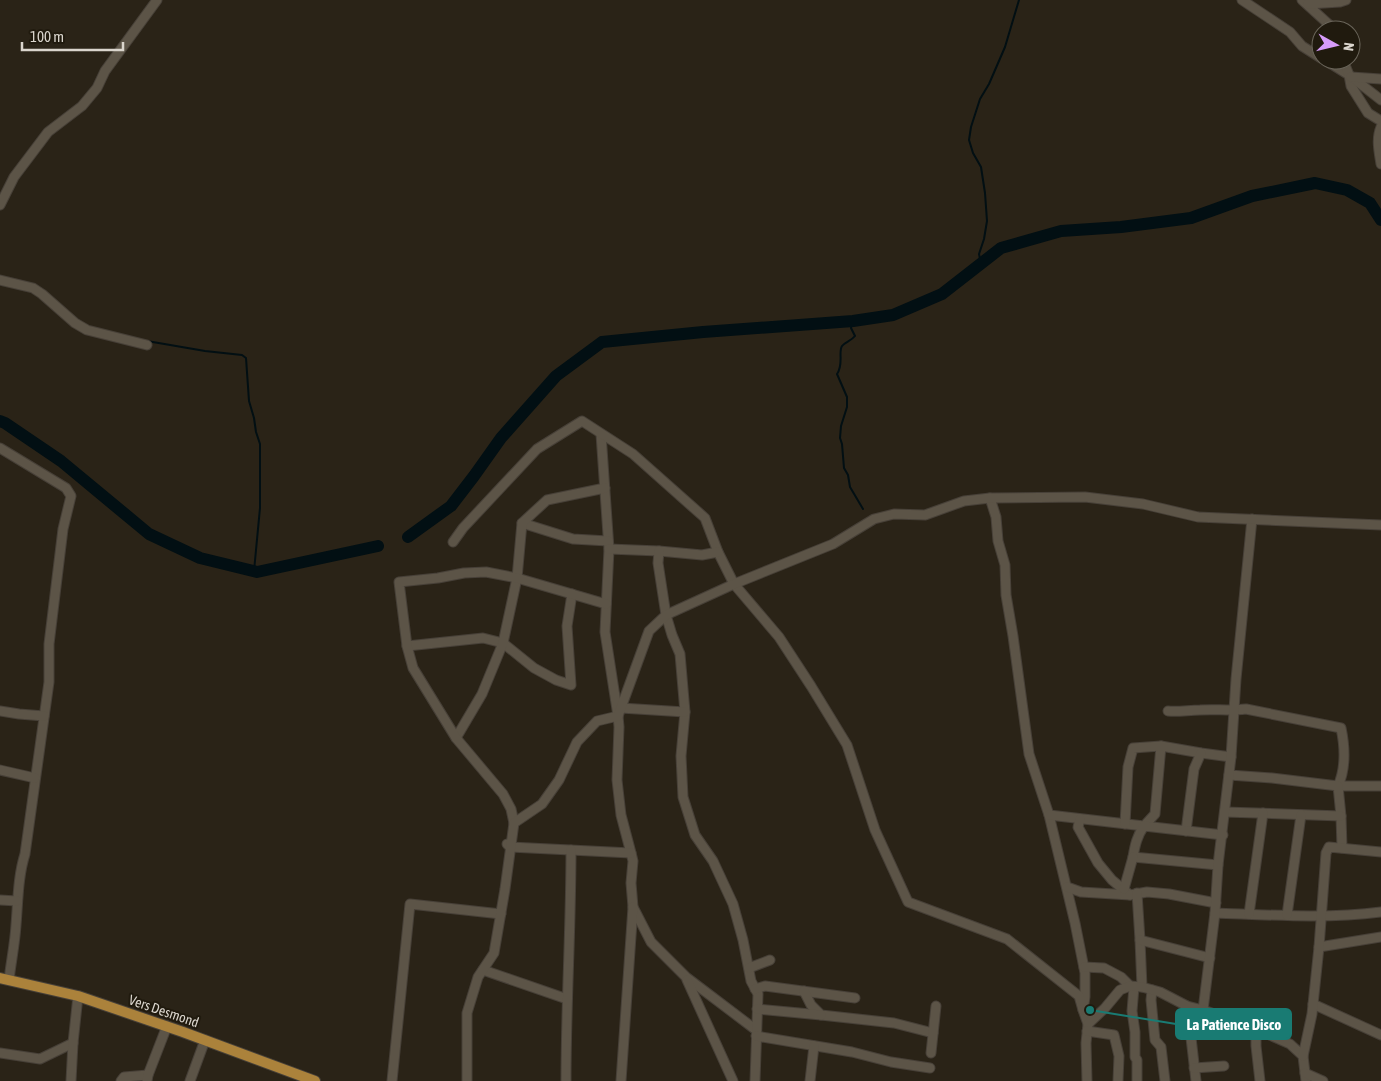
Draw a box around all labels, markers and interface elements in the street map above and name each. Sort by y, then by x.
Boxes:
scale bar [22,20,124,52]
north arrow [1311,20,1361,70]
text: 100 m [30,28,64,45]
text: N [1340,42,1357,52]
street label: Vers Desmond [127,992,201,1030]
callout: La Patience Disco [1176,1009,1291,1039]
text: La Patience Disco [1187,1016,1281,1033]

